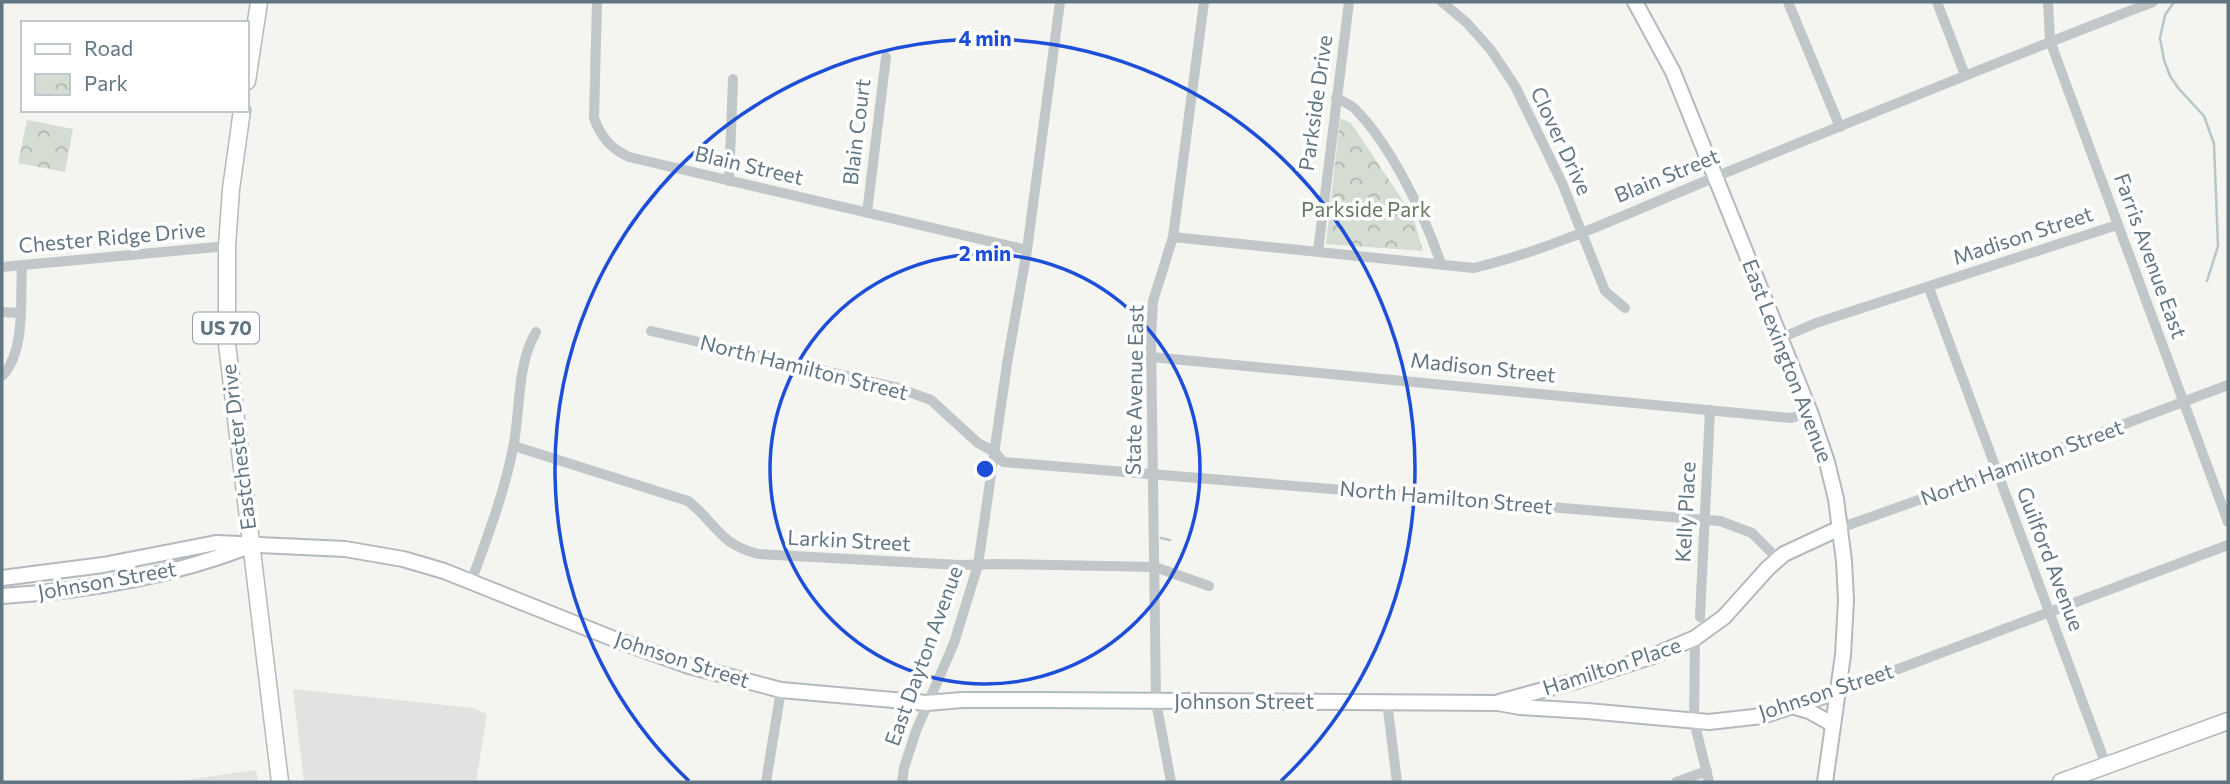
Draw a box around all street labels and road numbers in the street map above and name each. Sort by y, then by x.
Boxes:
street label: Parkside Drive [1293,33,1336,172]
street label: Blain Court [837,77,874,186]
street label: Clover Drive [1526,82,1598,198]
street label: Blain Street [693,140,806,189]
street label: Blain Street [1610,142,1722,207]
street label: Farris Avenue East [2110,169,2193,341]
street label: Madison Street [1949,200,2096,269]
street label: Chester Ridge Drive [17,216,206,257]
street label: East Lexington Avenue [1738,255,1839,466]
street label: State Avenue East [1120,304,1147,476]
road number: US 70 [193,312,259,344]
street label: North Hamilton Street [698,329,911,405]
street label: Madison Street [1409,346,1557,387]
street label: Eastchester Drive [215,363,260,532]
street label: North Hamilton Street [1917,413,2126,510]
street label: Kelly Place [1669,461,1700,563]
street label: North Hamilton Street [1339,475,1554,518]
street label: Guilford Avenue [2012,483,2090,634]
street label: Larkin Street [787,524,911,555]
street label: Johnson Street [36,555,178,604]
street label: East Dayton Avenue [878,562,967,749]
street label: Johnson Street [612,625,753,692]
street label: Hamilton Place [1539,631,1684,700]
street label: Johnson Street [1755,657,1896,724]
street label: Johnson Street [1174,688,1314,713]

